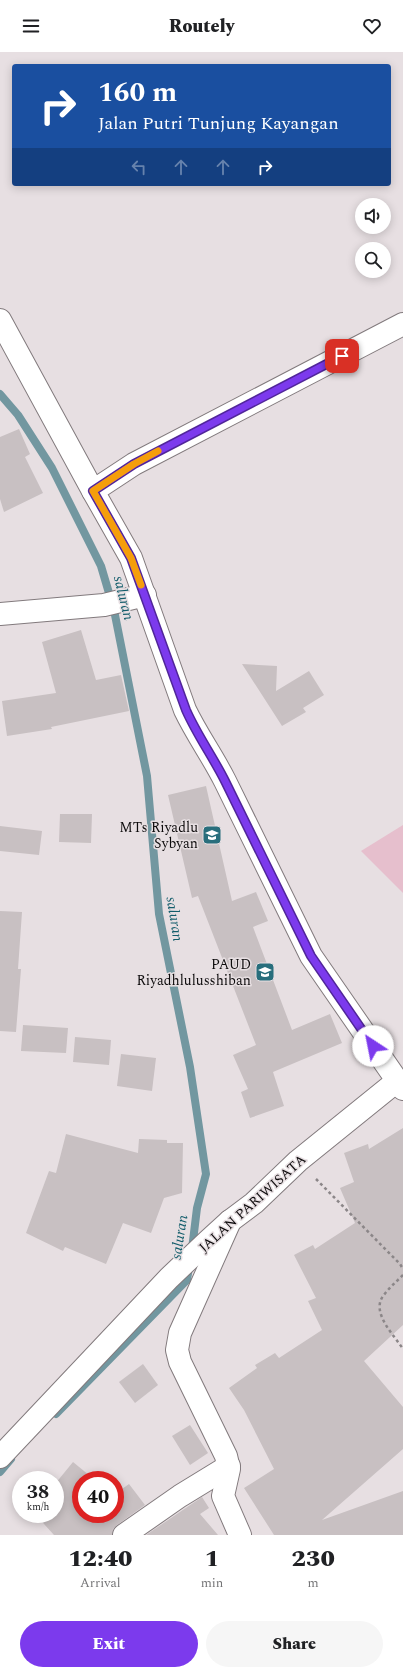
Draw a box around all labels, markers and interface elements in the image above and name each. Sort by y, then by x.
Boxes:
text: Routely [169,13,234,40]
icon: menu [20,15,42,37]
icon: heart [361,15,383,37]
text: 160 m [98,71,177,114]
icon: right [32,80,84,132]
text: Jalan Putri Tunjung Kayangan [98,110,339,137]
icon: left [128,156,150,178]
icon: ahead [170,156,192,178]
icon: ahead [212,156,234,178]
icon: right [254,156,276,178]
map controls [355,198,391,278]
button: sound [355,198,391,234]
button: search [355,242,391,278]
pin [325,339,359,373]
icon: arrive [331,345,353,367]
water label: saluran [107,573,140,623]
place label: MTs Riyadlu Sybyan [119,817,198,854]
school or university icon: MTs Riyadlu Sybyan [201,824,223,846]
water label: saluran [160,895,189,943]
place label: PAUD Riyadhlulusshiban [137,954,251,991]
school or university icon: PAUD Riyadhlulusshiban [254,961,276,983]
position arrow [352,1025,394,1067]
street label: JALAN PARIWISATA [194,1149,311,1257]
water label: saluran [165,1213,194,1261]
speed limit sign: 40 [72,1471,124,1523]
text: 38 [27,1477,49,1507]
text: km/h [27,1499,49,1515]
text: 12:40 [68,1541,133,1577]
text: 1 [205,1541,219,1577]
text: 230 [292,1541,335,1577]
text: Arrival [80,1573,121,1593]
text: min [201,1573,223,1593]
text: m [308,1573,319,1593]
button: Exit [20,1621,198,1667]
button: Share [206,1621,383,1667]

